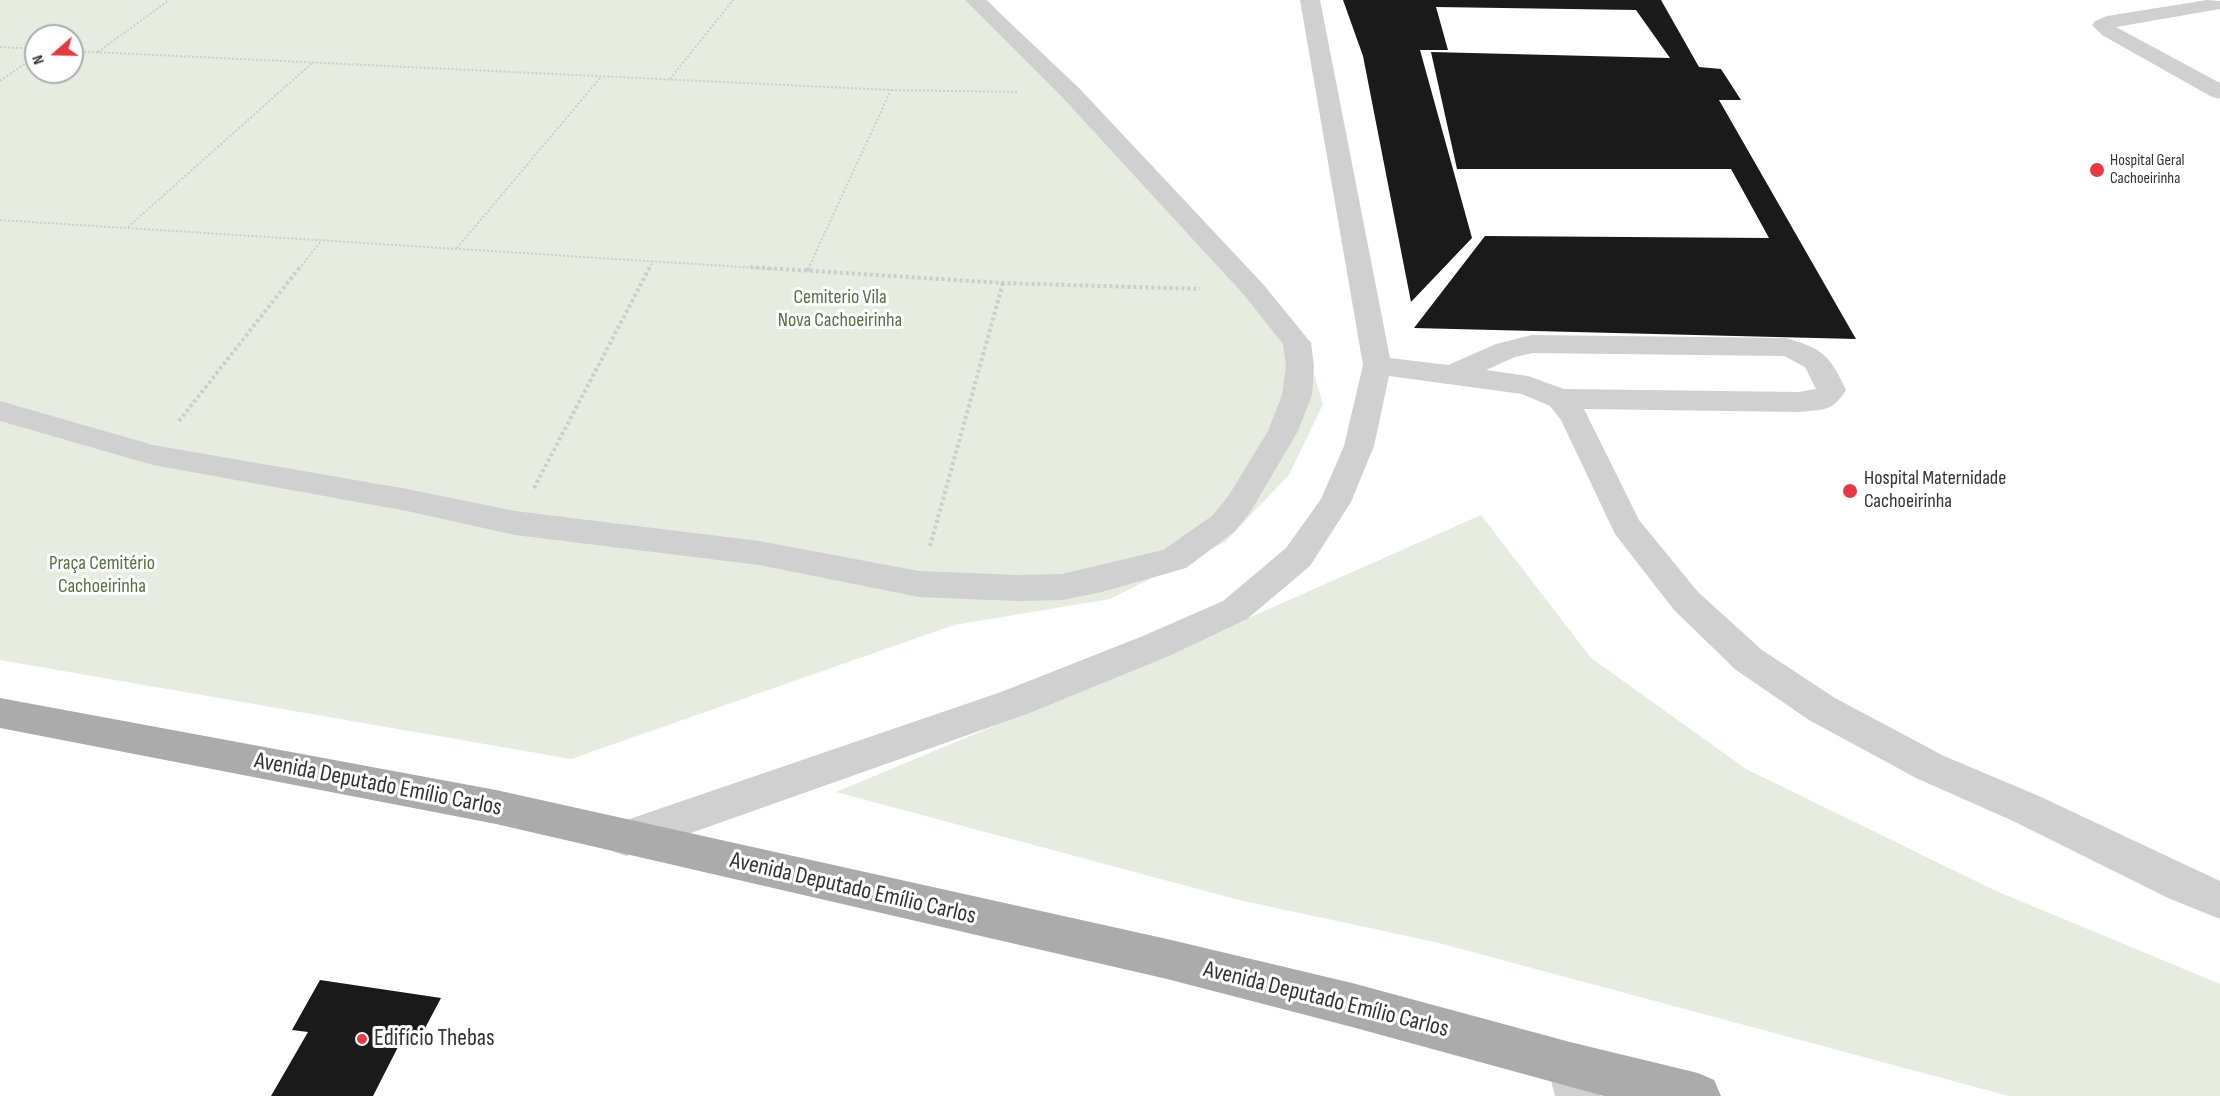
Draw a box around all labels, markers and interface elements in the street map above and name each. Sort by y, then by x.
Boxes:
north arrow [24,24,84,84]
text: N [28,52,49,67]
place label: Hospital Geral Cachoeirinha [2110,151,2185,189]
marker: Hospital Geral Cachoeirinha [2088,161,2106,179]
park label: Cemiterio Vila Nova Cachoeirinha [778,286,902,333]
place label: Hospital Maternidade Cachoeirinha [1864,467,2006,514]
marker: Hospital Maternidade Cachoeirinha [1841,482,1859,500]
park label: Praça Cemitério Cachoeirinha [49,552,155,599]
street label: Avenida Deputado Emílio Carlos [252,747,504,823]
street label: Avenida Deputado Emílio Carlos [727,847,979,931]
street label: Avenida Deputado Emílio Carlos [1200,956,1452,1044]
place label: Edifício Thebas [374,1025,495,1053]
marker: Edifício Thebas [355,1032,369,1046]

